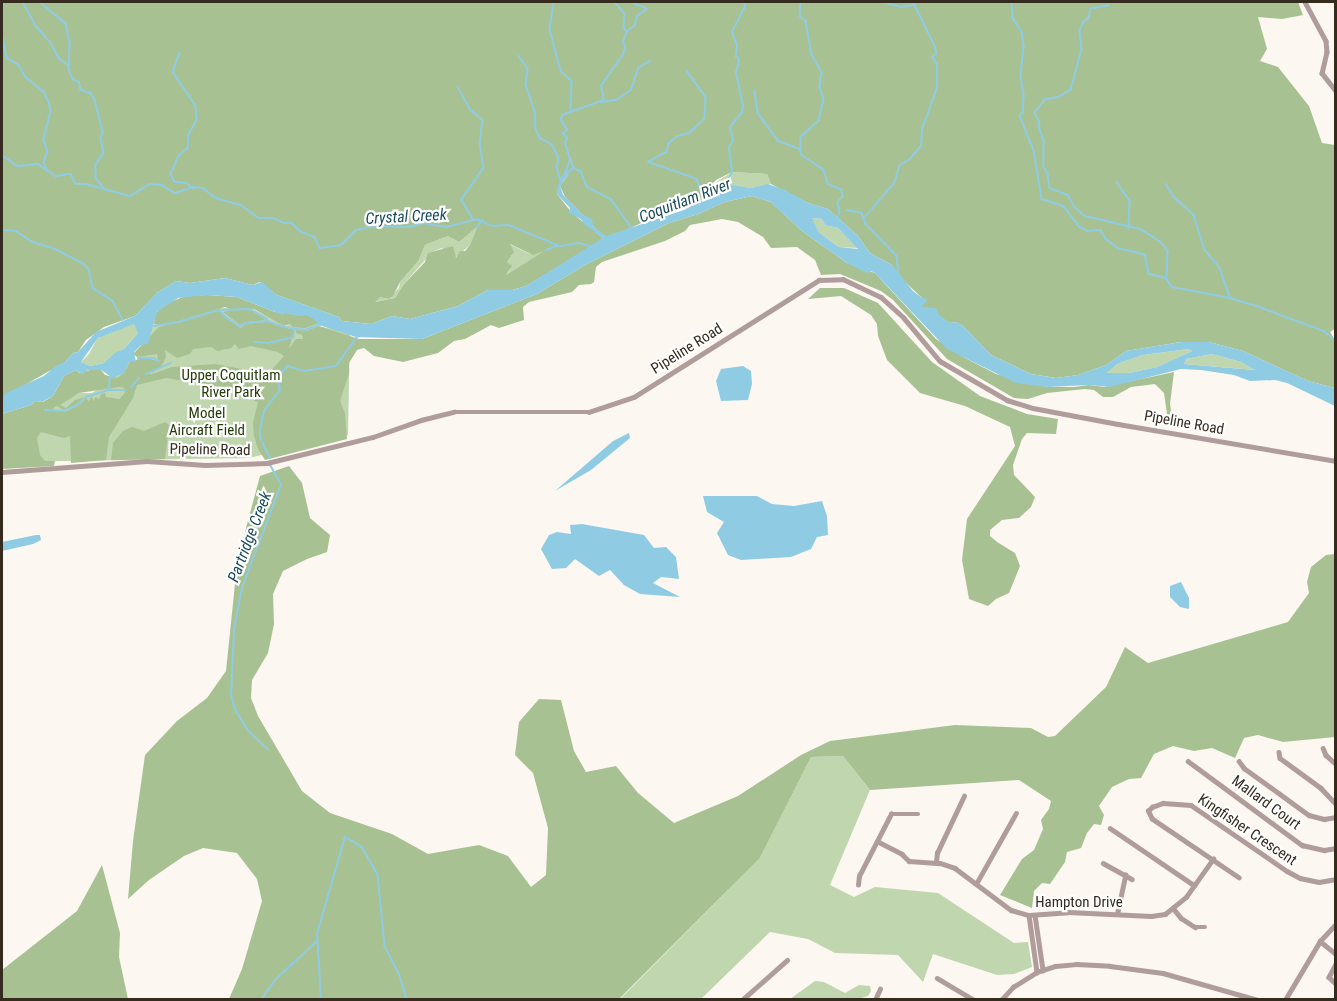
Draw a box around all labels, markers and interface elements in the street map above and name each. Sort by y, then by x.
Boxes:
water label: Coquitlam River [636,175,734,227]
water label: Crystal Creek [365,205,447,229]
street label: Pipeline Road [648,320,726,378]
park label: Upper Coquitlam River Park [182,366,280,401]
park label: Model Aircraft Field [169,404,245,439]
street label: Pipeline Road [1143,407,1225,439]
street label: Pipeline Road [169,440,251,460]
water label: Partridge Creek [224,489,276,585]
street label: Mallard Court [1228,772,1304,834]
street label: Kingfisher Crescent [1194,790,1300,870]
street label: Hampton Drive [1035,894,1123,912]

